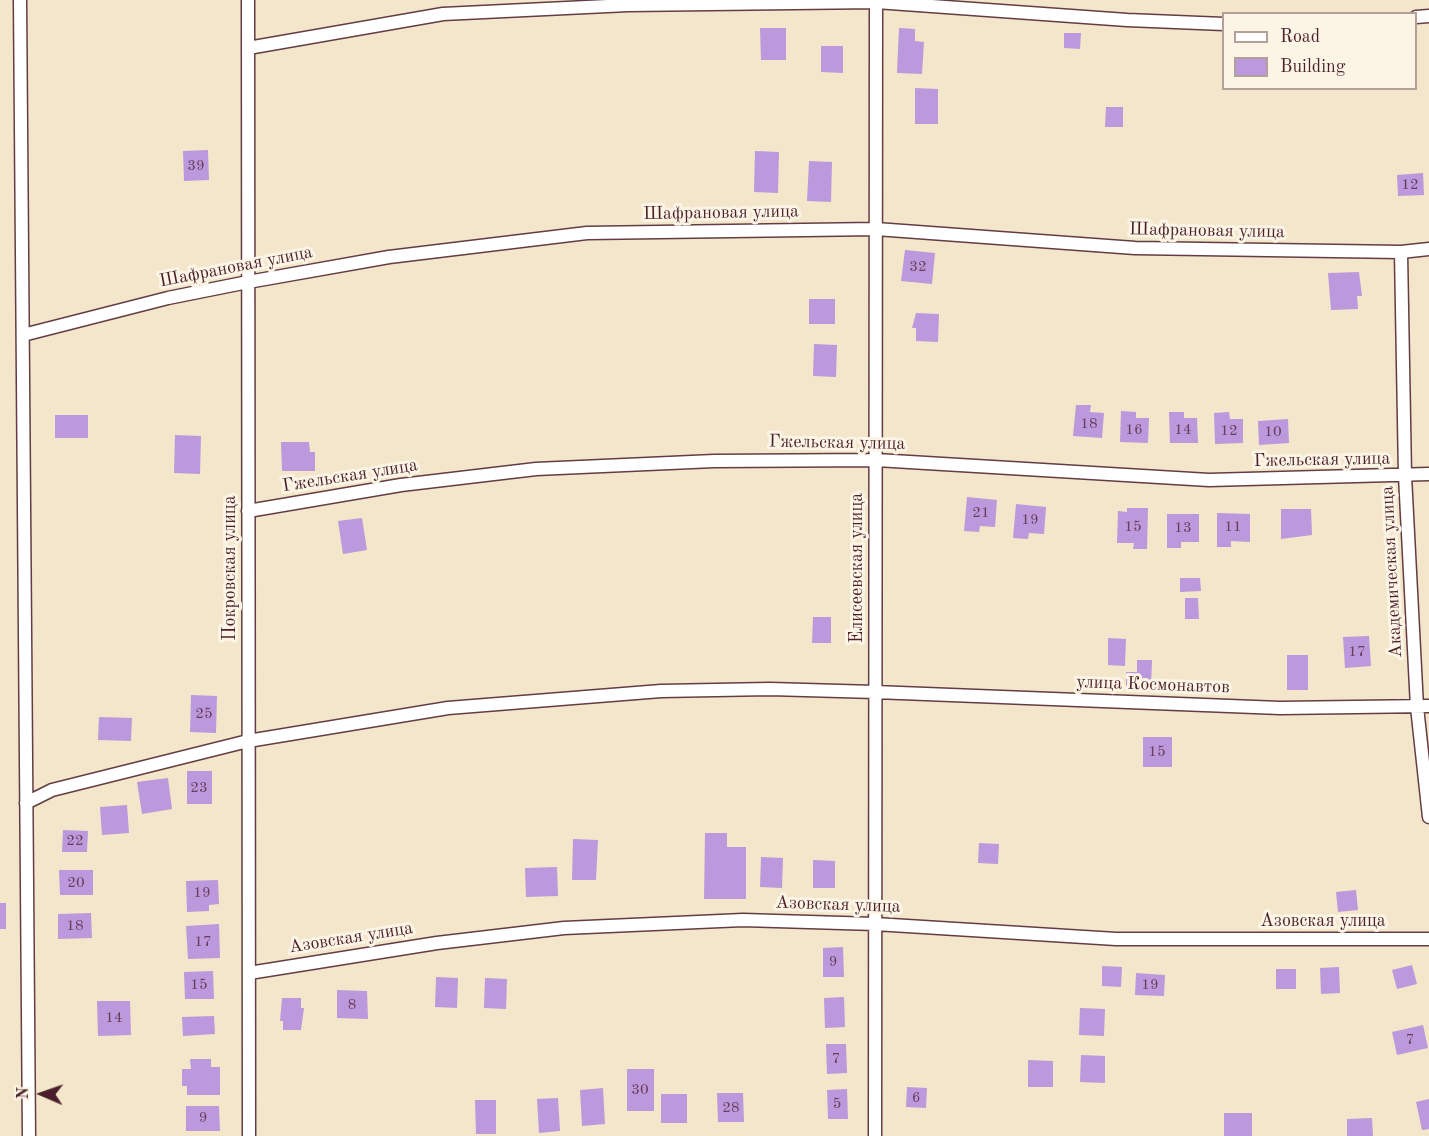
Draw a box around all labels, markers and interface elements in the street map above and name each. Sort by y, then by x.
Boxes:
legend [1222,12,1417,90]
text: Road [1280,28,1320,46]
text: Building [1280,58,1345,76]
house number: 39 [187,157,205,175]
house number: 12 [1401,176,1419,194]
street label: Шафрановая улица [643,201,799,225]
street label: Шафрановая улица [1129,219,1285,243]
street label: Шафрановая улица [158,242,314,292]
house number: 32 [909,258,927,276]
house number: 18 [1080,415,1098,433]
house number: 16 [1125,421,1143,439]
house number: 14 [1174,421,1192,439]
house number: 12 [1220,422,1238,440]
house number: 10 [1264,423,1282,441]
street label: Гжельская улица [769,431,905,455]
street label: Гжельская улица [1254,448,1390,472]
street label: Гжельская улица [281,455,419,497]
street label: Академическая улица [1377,485,1407,659]
street label: Елисеевская улица [846,493,868,643]
street label: Покровская улица [219,495,241,641]
house number: 21 [972,504,990,522]
house number: 19 [1021,511,1039,529]
house number: 15 [1124,518,1142,536]
house number: 11 [1224,518,1242,536]
house number: 13 [1174,519,1192,537]
house number: 17 [1348,643,1366,661]
street label: улица Космонавтов [1076,672,1230,698]
house number: 25 [195,705,213,723]
house number: 15 [1148,743,1166,761]
house number: 23 [190,779,208,797]
house number: 22 [66,832,84,850]
house number: 20 [67,874,85,892]
house number: 19 [193,884,211,902]
street label: Азовская улица [775,892,901,918]
street label: Азовская улица [1260,910,1386,932]
house number: 18 [66,917,84,935]
street label: Азовская улица [287,918,415,958]
house number: 17 [194,933,212,951]
house number: 9 [829,953,837,971]
house number: 15 [190,976,208,994]
house number: 19 [1141,976,1159,994]
house number: 8 [348,996,356,1014]
house number: 14 [105,1009,123,1027]
house number: 7 [1406,1031,1414,1049]
house number: 7 [832,1050,840,1068]
north arrow [12,1064,72,1124]
house number: 30 [631,1081,649,1099]
text: N [16,1087,32,1100]
house number: 6 [912,1089,920,1107]
house number: 5 [833,1095,841,1113]
house number: 28 [722,1099,740,1117]
house number: 9 [199,1109,207,1127]

